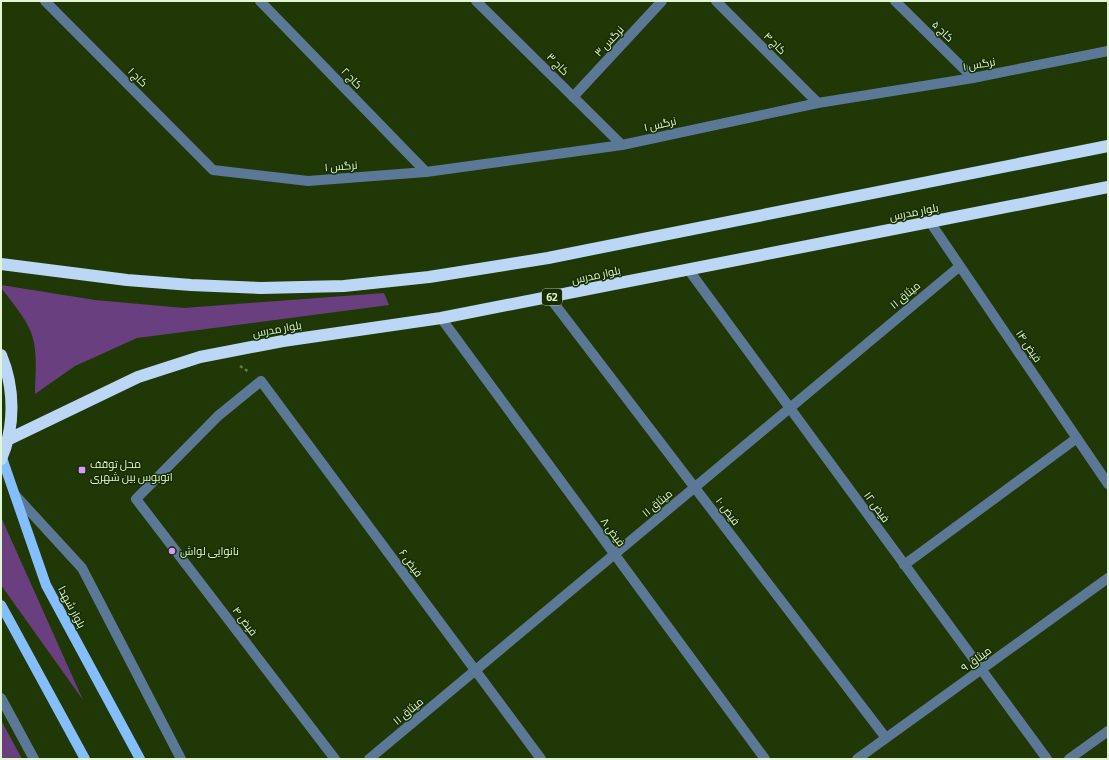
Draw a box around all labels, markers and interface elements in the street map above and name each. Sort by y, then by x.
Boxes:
street label: کاج ۵ [929,18,956,45]
street label: نرگس ۳ [592,23,627,59]
street label: کاج ۴ [760,30,789,58]
street label: کاج ۳ [543,51,572,79]
street label: نرگس ۱ [962,55,997,74]
street label: کاج ۱ [125,65,150,91]
street label: کاج ۲ [338,65,365,92]
street label: نرگس ۱ [643,115,678,134]
street label: نرگس ۱ [324,159,358,174]
street label: بلوار مدرس [888,201,940,224]
street label: بلوار مدرس [570,264,622,287]
street label: میثاق ۱۱ [888,279,923,312]
road number: 62 [542,289,562,305]
street label: بلوار مدرس [251,319,303,340]
street label: فیض ۱۴ [1013,328,1044,365]
place label: محل توقف اتوبوس بین شهری [90,458,173,484]
marker: محل توقف اتوبوس بین شهری [77,465,87,475]
street label: میثاق ۱۱ [640,487,675,520]
street label: فیض ۱۲ [861,489,892,525]
street label: فیض ۱۰ [713,495,742,528]
street label: فیض ۸ [598,515,627,549]
place label: نانوایی لواش [180,545,239,558]
marker: نانوایی لواش [167,546,177,556]
street label: فیض ۶ [396,547,425,580]
street label: بلوار شهدا [55,584,88,631]
street label: فیض ۴ [230,604,260,638]
street label: میثاق ۹ [959,644,994,675]
street label: میثاق ۱۱ [391,695,426,728]

